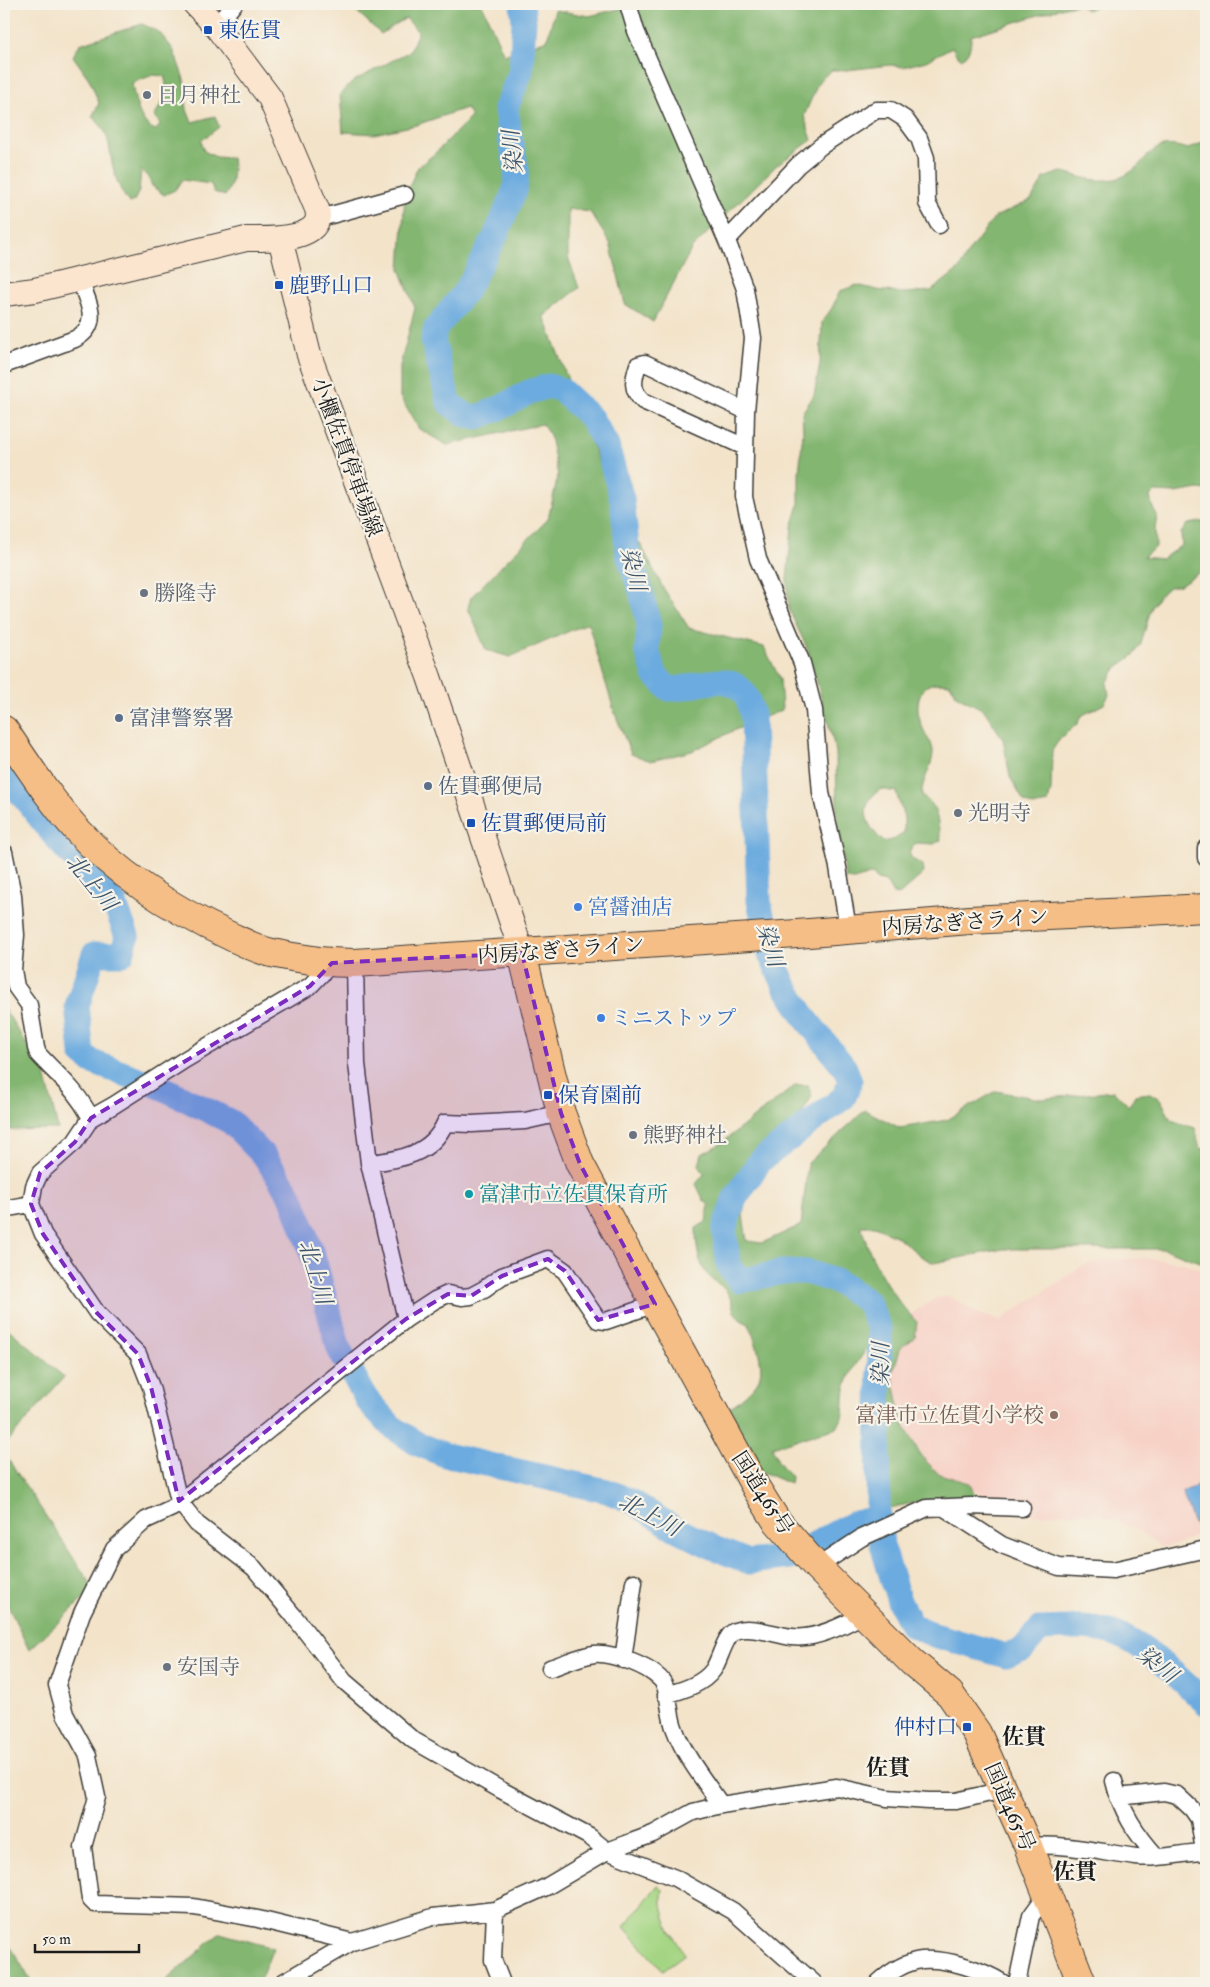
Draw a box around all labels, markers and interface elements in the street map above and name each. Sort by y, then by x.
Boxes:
place label: 東佐貫 [218,17,281,44]
marker: 東佐貫 [202,24,214,36]
place label: 日月神社 [157,82,241,109]
marker: 日月神社 [141,89,153,101]
water label: 染川 [497,127,529,175]
place label: 鹿野山口 [289,272,373,299]
marker: 鹿野山口 [273,279,285,291]
street label: 小櫃佐貫停車場線 [305,374,388,541]
water label: 染川 [614,545,652,596]
place label: 勝隆寺 [154,580,217,607]
marker: 勝隆寺 [138,587,150,599]
place label: 富津警察署 [129,705,234,732]
marker: 富津警察署 [113,712,125,724]
place label: 佐貫郵便局 [438,773,543,800]
marker: 佐貫郵便局 [422,780,434,792]
place label: 光明寺 [968,800,1031,827]
marker: 光明寺 [952,807,964,819]
place label: 佐貫郵便局前 [481,810,607,837]
marker: 佐貫郵便局前 [465,817,477,829]
water label: 北上川 [60,848,124,919]
place label: 宮醤油店 [588,894,672,921]
marker: 宮醤油店 [572,901,584,913]
street label: 内房なぎさライン [881,903,1049,942]
water label: 染川 [750,920,790,972]
street label: 内房なぎさライン [477,931,645,970]
place label: ミニストップ [611,1005,736,1032]
marker: ミニストップ [595,1012,607,1024]
place label: 保育園前 [558,1082,642,1109]
marker: 保育園前 [542,1089,554,1101]
place label: 熊野神社 [643,1122,727,1149]
marker: 熊野神社 [627,1129,639,1141]
place label: 富津市立佐貫保育所 [479,1181,668,1208]
marker: 富津市立佐貫保育所 [463,1188,475,1200]
water label: 北上川 [292,1237,339,1310]
water label: 染川 [867,1340,895,1386]
place label: 富津市立佐貫小学校 [855,1402,1044,1429]
marker: 富津市立佐貫小学校 [1048,1409,1060,1421]
street label: 国道465号 [726,1446,800,1540]
water label: 北上川 [614,1487,687,1544]
water label: 染川 [1131,1640,1185,1691]
place label: 安国寺 [177,1654,240,1681]
marker: 安国寺 [161,1661,173,1673]
place label: 仲村口 [894,1714,957,1741]
marker: 仲村口 [961,1721,973,1733]
district label: 佐貫 [1002,1723,1046,1751]
district label: 佐貫 [866,1754,910,1782]
street label: 国道465号 [978,1759,1041,1856]
district label: 佐貫 [1053,1858,1097,1886]
scale bar [35,1922,139,1954]
text: 50 m [42,1930,71,1949]

